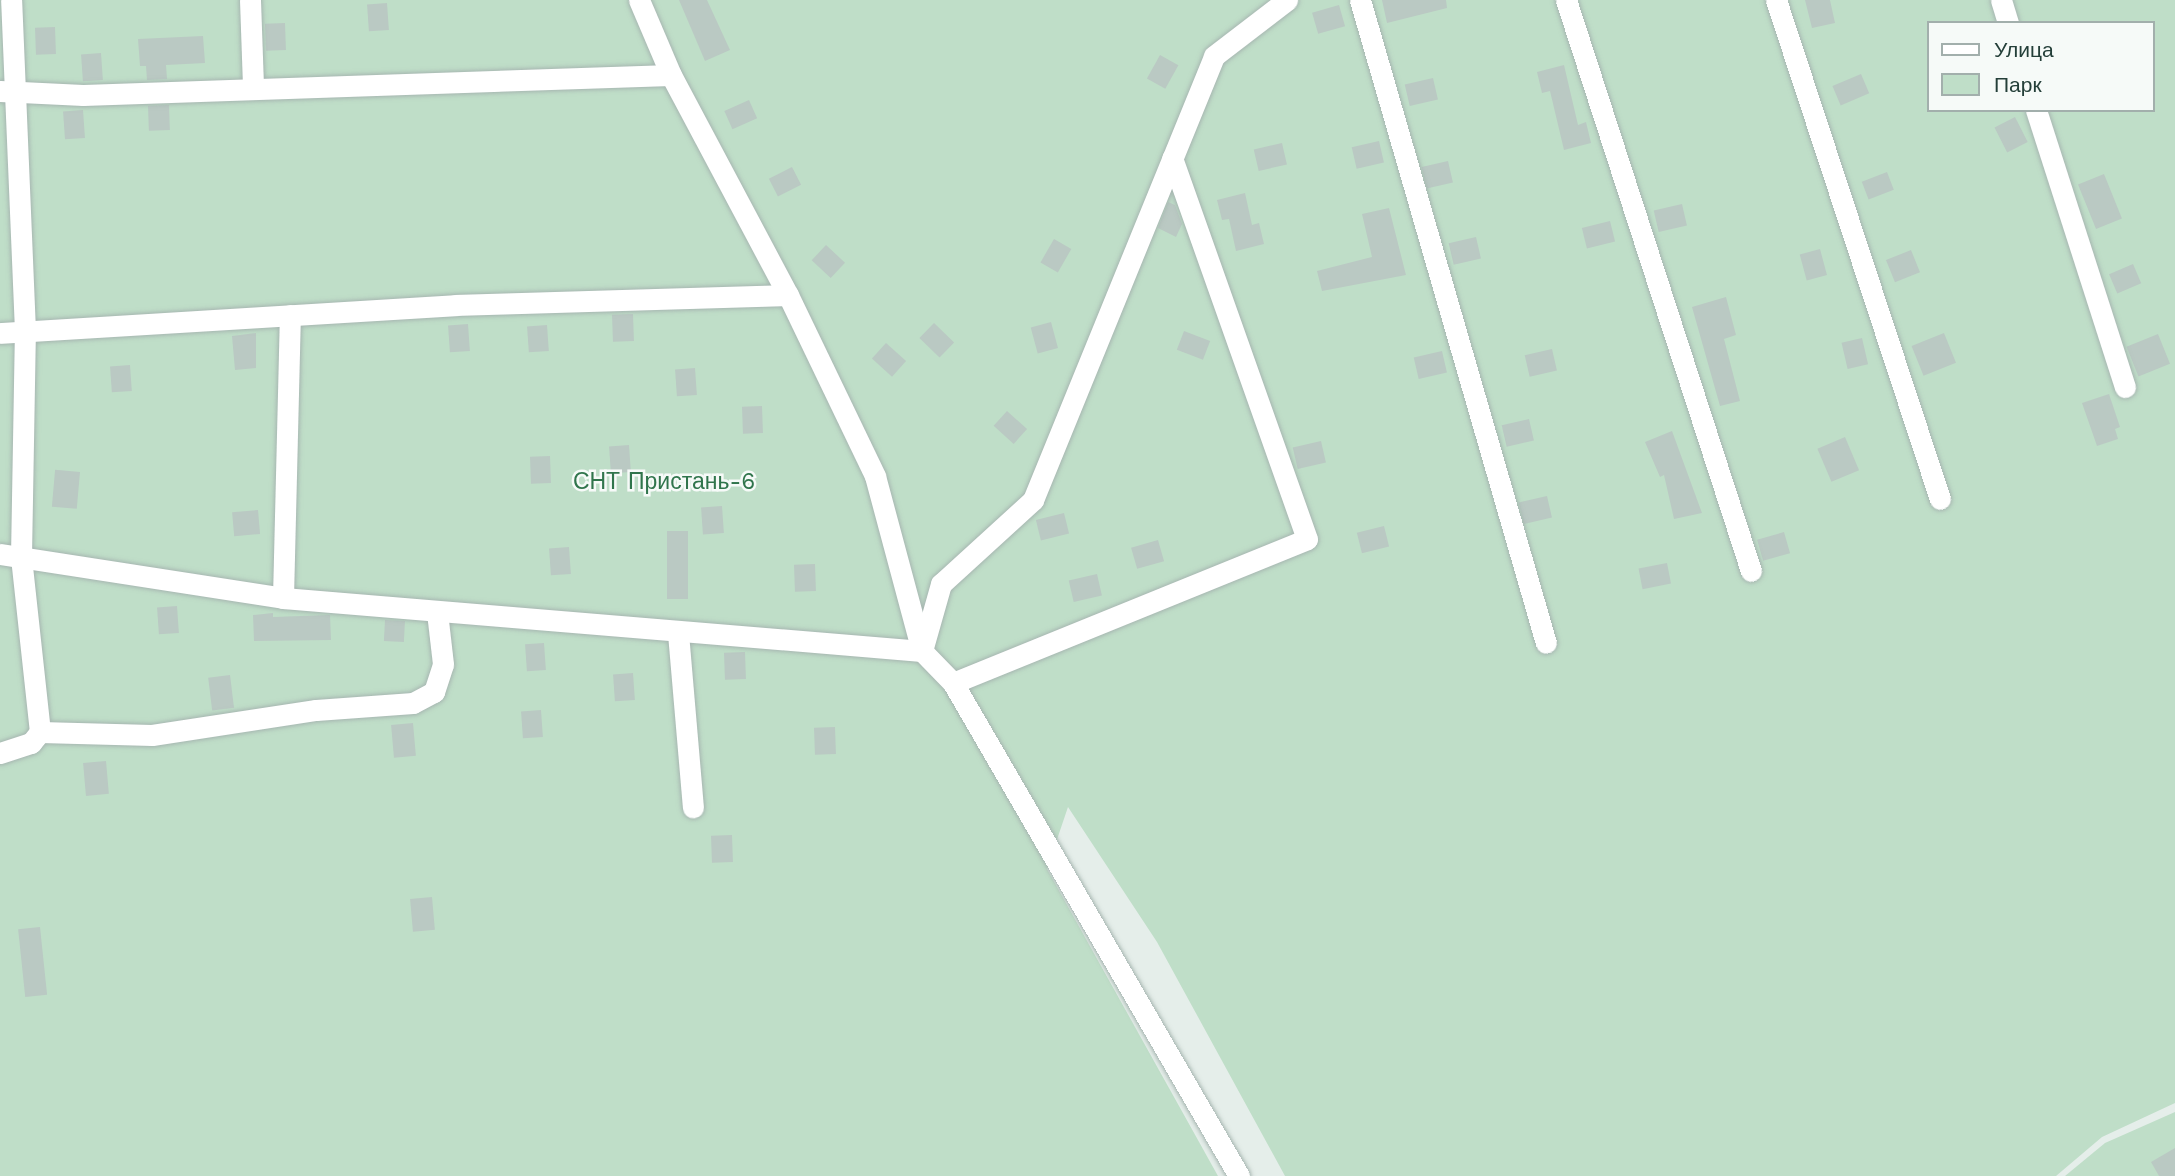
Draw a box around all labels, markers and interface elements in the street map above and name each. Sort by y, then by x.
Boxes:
legend [1926,21,2154,112]
text: Улица [1994,37,2054,62]
text: Парк [1994,72,2042,97]
park label: СНТ Пристань-6 [573,468,755,496]

